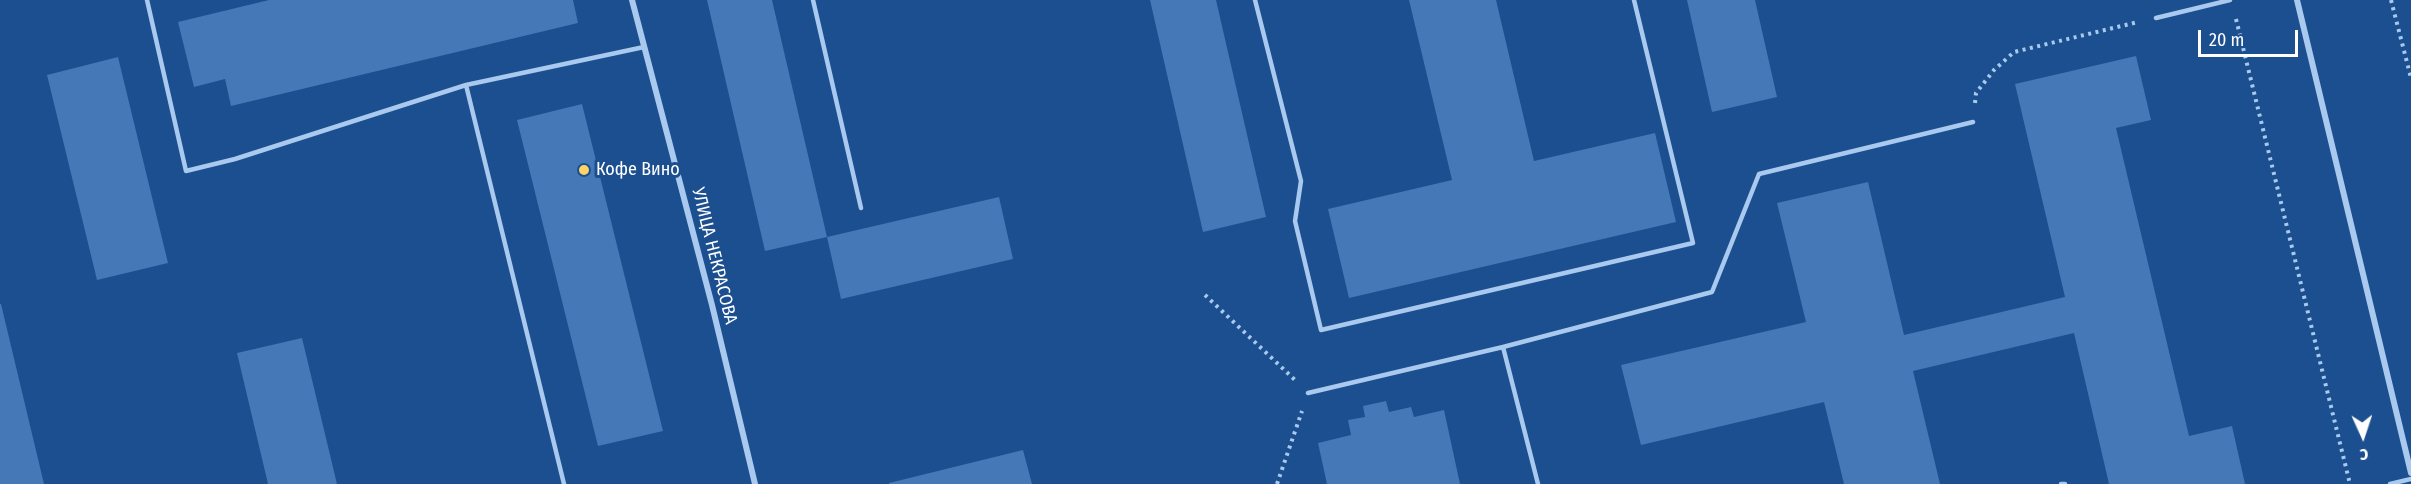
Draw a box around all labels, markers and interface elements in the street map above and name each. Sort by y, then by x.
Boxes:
scale bar [2201,18,2302,56]
text: 20 m [2209,29,2244,51]
place label: Кофе Вино [596,159,680,181]
marker: Кофе Вино [577,163,591,177]
street label: УЛИЦА НЕКРАСОВА [687,185,741,327]
north arrow [2333,406,2393,466]
text: С [2359,445,2369,464]

